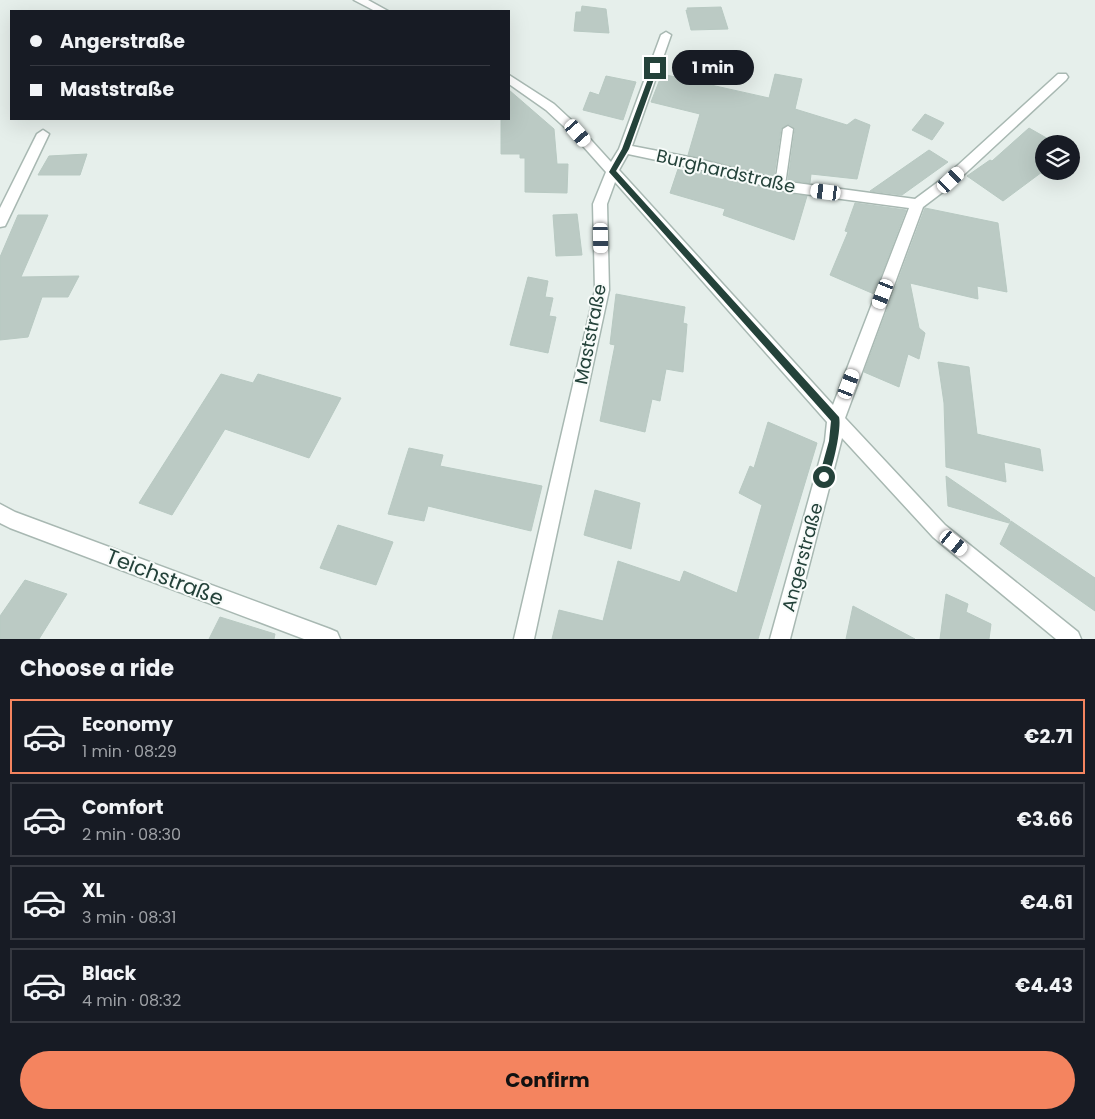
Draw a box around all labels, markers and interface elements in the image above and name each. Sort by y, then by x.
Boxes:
text: Angerstraße [60,28,185,55]
callout: 1 min [672,50,755,86]
text: 1 min [692,56,734,79]
route end [644,57,666,79]
text: Maststraße [60,76,174,103]
car [562,117,593,149]
map controls [1035,135,1080,180]
button: layers [1035,135,1080,180]
street label: Burghardstraße [654,143,798,199]
car [934,164,967,196]
car [810,183,841,201]
car [593,223,608,253]
car [870,277,895,311]
street label: Maststraße [568,282,612,386]
car [836,367,861,401]
route start [813,466,835,488]
street label: Angerstraße [775,500,829,614]
car [937,528,970,558]
street label: Teichstraße [102,541,228,613]
text: Choose a ride [20,653,174,684]
text: Economy [82,711,173,738]
icon: car [22,714,67,759]
text: €2.71 [1024,723,1073,750]
text: 1 min · 08:29 [82,740,177,763]
text: Comfort [82,794,164,821]
icon: car [22,797,67,842]
text: €3.66 [1017,806,1073,833]
text: 2 min · 08:30 [82,823,181,846]
text: XL [82,877,105,904]
icon: car [22,880,67,925]
text: €4.61 [1020,889,1073,916]
text: 3 min · 08:31 [82,906,176,929]
text: Black [82,960,136,987]
icon: car [22,963,67,1008]
text: €4.43 [1015,972,1073,999]
text: 4 min · 08:32 [82,989,181,1012]
button: Confirm [20,1051,1075,1109]

